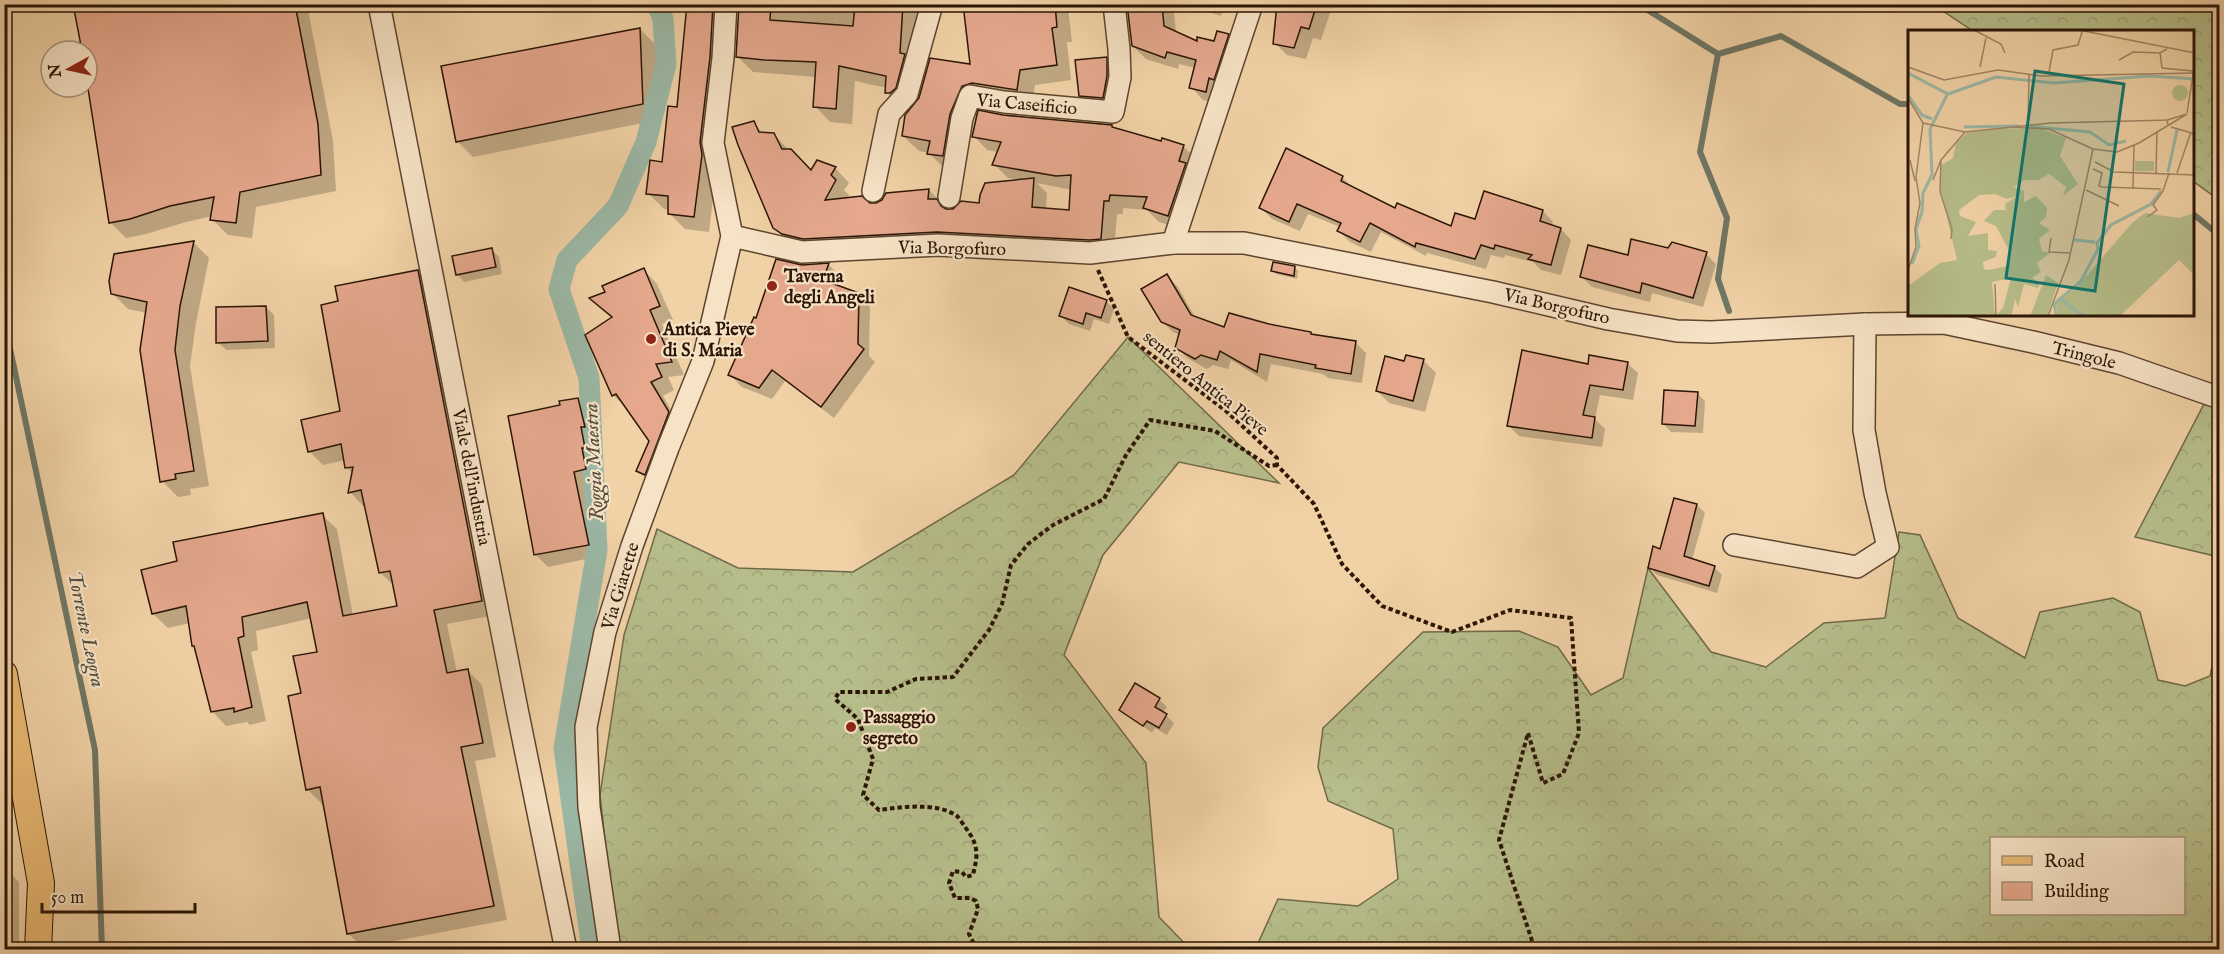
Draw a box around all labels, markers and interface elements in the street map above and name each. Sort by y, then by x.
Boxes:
inset map [1908,30,2194,316]
north arrow [39,39,99,99]
text: N [45,62,67,80]
street label: Via Caseificio [975,90,1078,121]
street label: Via Borgofuro [897,237,1006,262]
place label: Taverna degli Angeli [783,266,875,310]
marker: Taverna degli Angeli [765,279,779,293]
street label: Via Borgofuro [1500,284,1612,331]
place label: Antica Pieve di S. Maria [662,319,755,363]
street label: sentiero Antica Pieve [1138,326,1273,442]
marker: Antica Pieve di S. Maria [644,332,658,346]
street label: Tringole [2049,337,2118,376]
water label: Roggia Maestra [579,402,611,521]
street label: Viale dell'industria [446,406,495,548]
street label: Via Giarette [597,540,646,634]
water label: Torrente Leogra [60,569,110,690]
place label: Passaggio segreto [863,707,936,751]
marker: Passaggio segreto [844,720,858,734]
legend [1990,837,2185,915]
text: Road [2044,851,2085,874]
scale bar [42,876,195,914]
text: Building [2044,881,2109,904]
text: 50 m [51,887,84,910]

